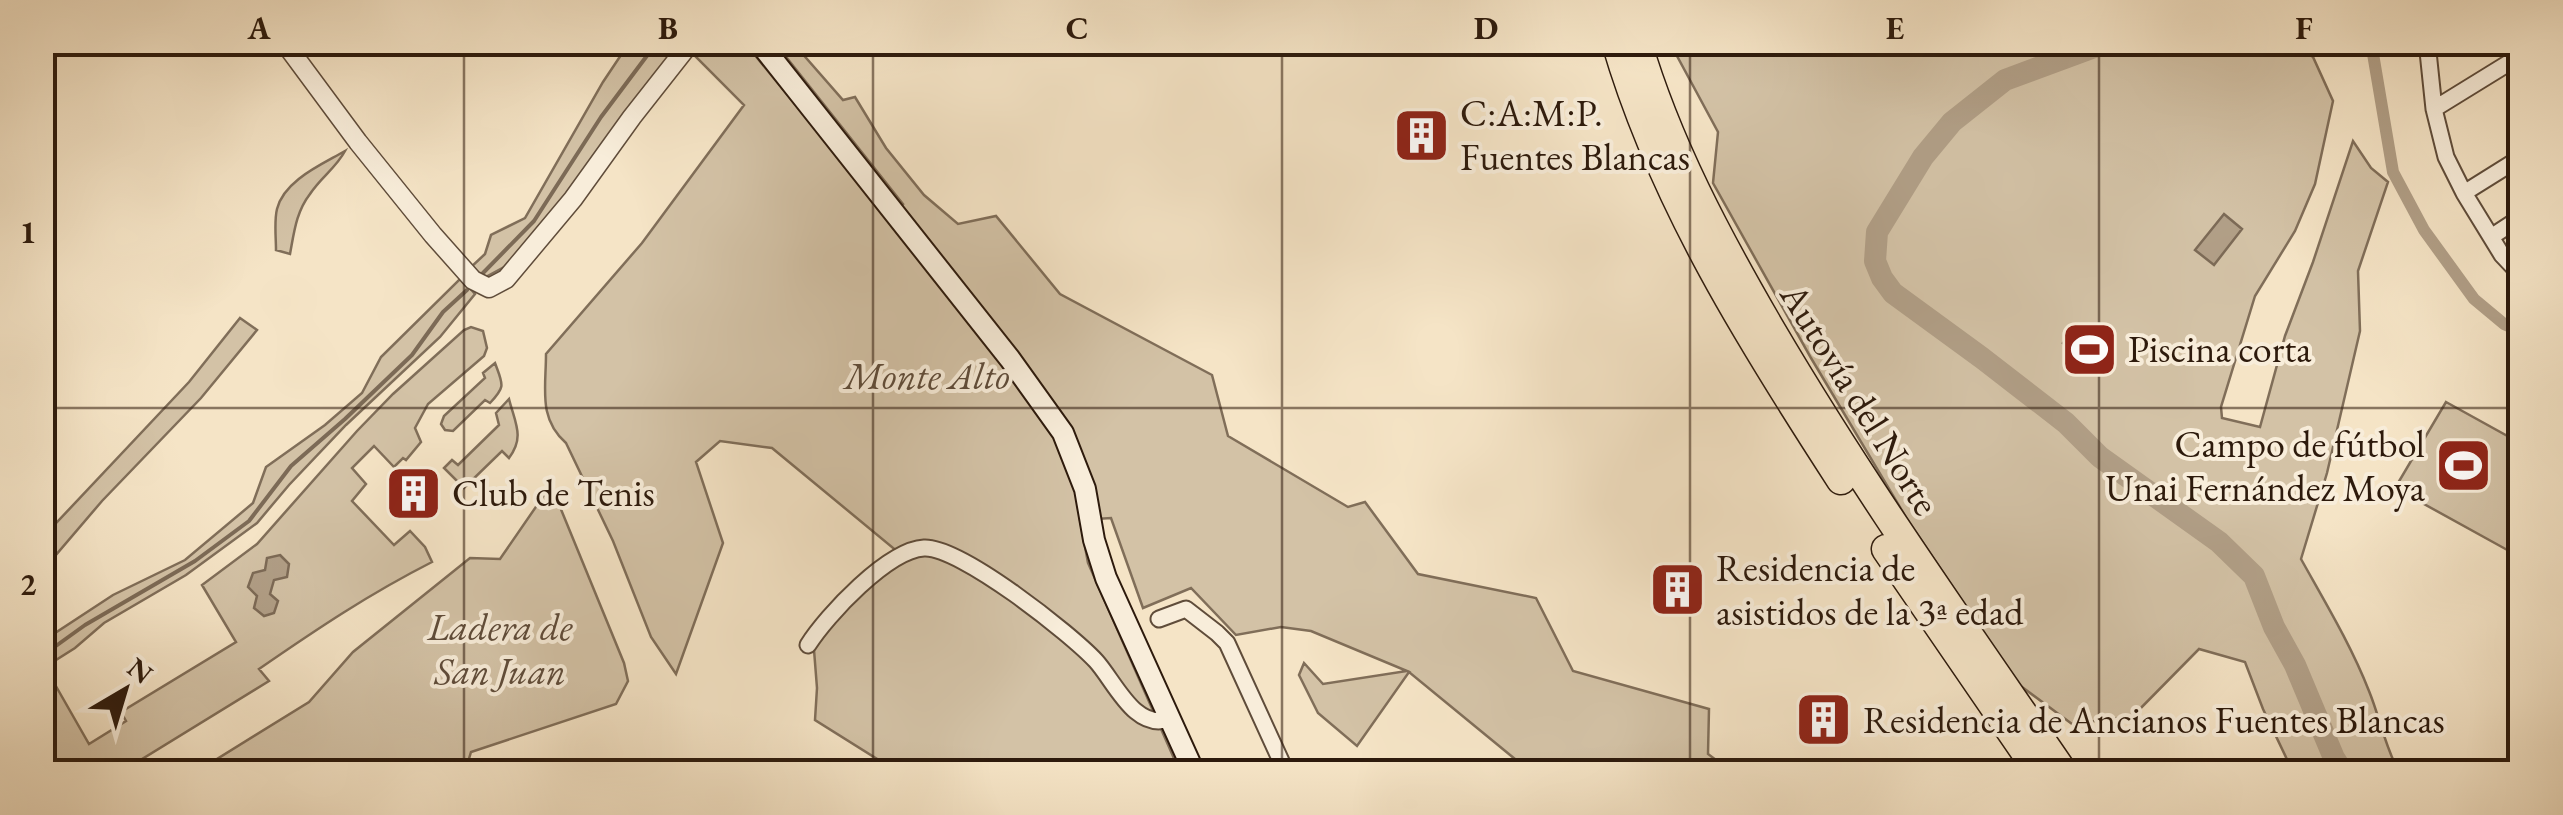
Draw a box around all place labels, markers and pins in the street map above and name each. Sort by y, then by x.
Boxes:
place label: C:A:M:P. Fuentes Blancas [1460,88,1690,181]
building icon: C:A:M:P. Fuentes Blancas [1391,105,1451,165]
sports icon: Piscina corta [2059,319,2119,379]
place label: Piscina corta [2128,324,2312,373]
place label: Campo de fútbol Unai Fernández Moya [2105,419,2426,512]
sports icon: Campo de fútbol Unai Fernández Moya [2434,436,2494,496]
building icon: Club de Tenis [383,463,443,523]
place label: Club de Tenis [452,468,655,517]
place label: Residencia de asistidos de la 3ª edad [1716,543,2024,636]
building icon: Residencia de asistidos de la 3ª edad [1647,560,1707,620]
building icon: Residencia de Ancianos Fuentes Blancas [1794,690,1854,750]
place label: Residencia de Ancianos Fuentes Blancas [1863,695,2445,744]

